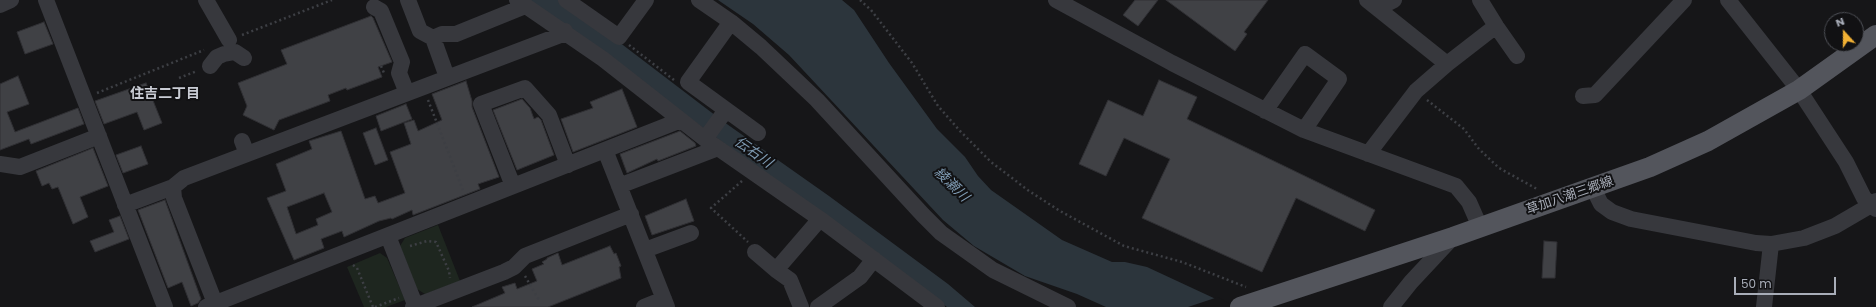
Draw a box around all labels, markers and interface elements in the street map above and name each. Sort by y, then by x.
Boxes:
north arrow [1824,12,1864,52]
text: N [1833,13,1847,31]
district label: 住吉二丁目 [130,86,200,102]
water label: 伝右川 [731,134,775,172]
water label: 綾瀬川 [930,164,972,206]
street label: 草加八潮三郷線 [1524,174,1616,218]
scale bar [1736,269,1838,295]
text: 50 m [1741,275,1772,292]

